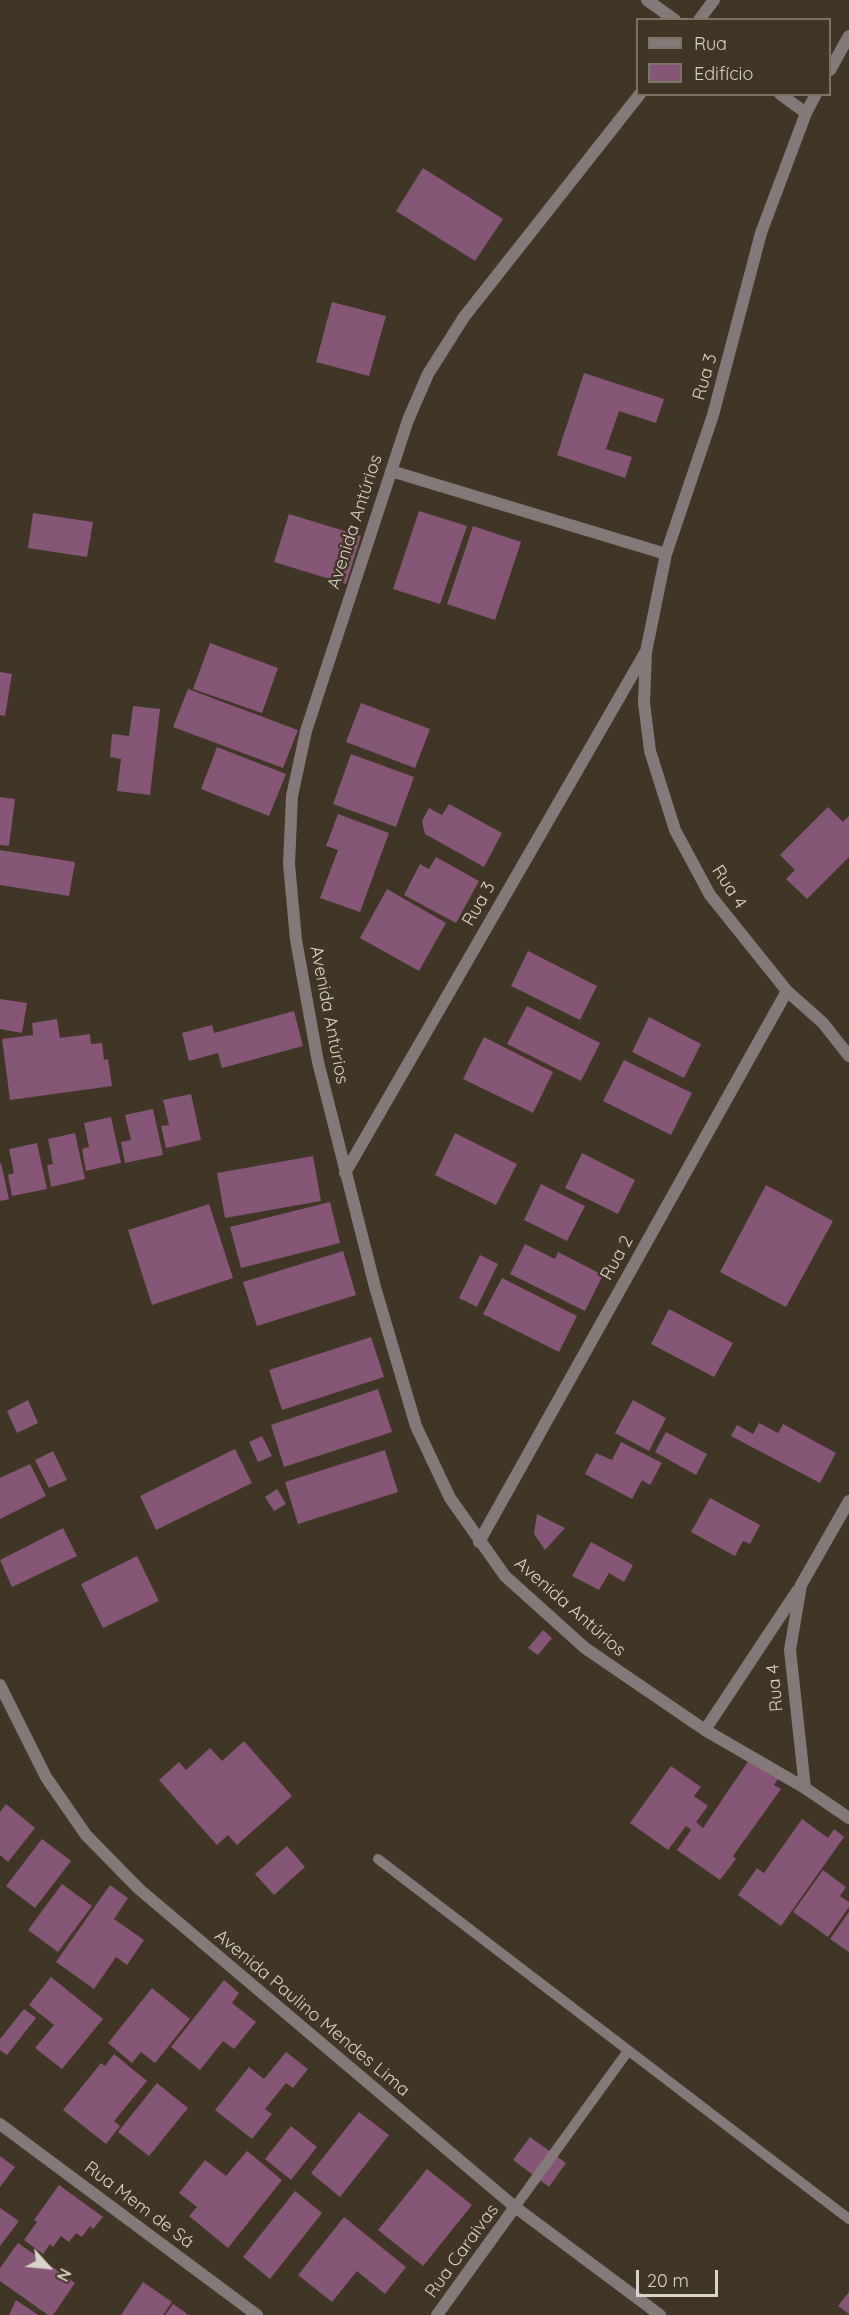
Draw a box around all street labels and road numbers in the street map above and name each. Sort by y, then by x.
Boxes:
street label: Rua 3 [688,351,722,403]
street label: Avenida Antúrios [323,452,387,592]
street label: Rua 4 [707,861,751,913]
street label: Rua 3 [458,878,500,930]
street label: Avenida Antúrios [305,944,353,1086]
street label: Rua 2 [596,1232,638,1284]
street label: Avenida Antúrios [510,1553,630,1661]
street label: Rua 4 [762,1663,788,1713]
street label: Avenida Paulino Mendes Lima [210,1925,414,2101]
street label: Rua Mem de Sá [80,2157,198,2253]
street label: Rua Caraivas [421,2200,503,2302]

